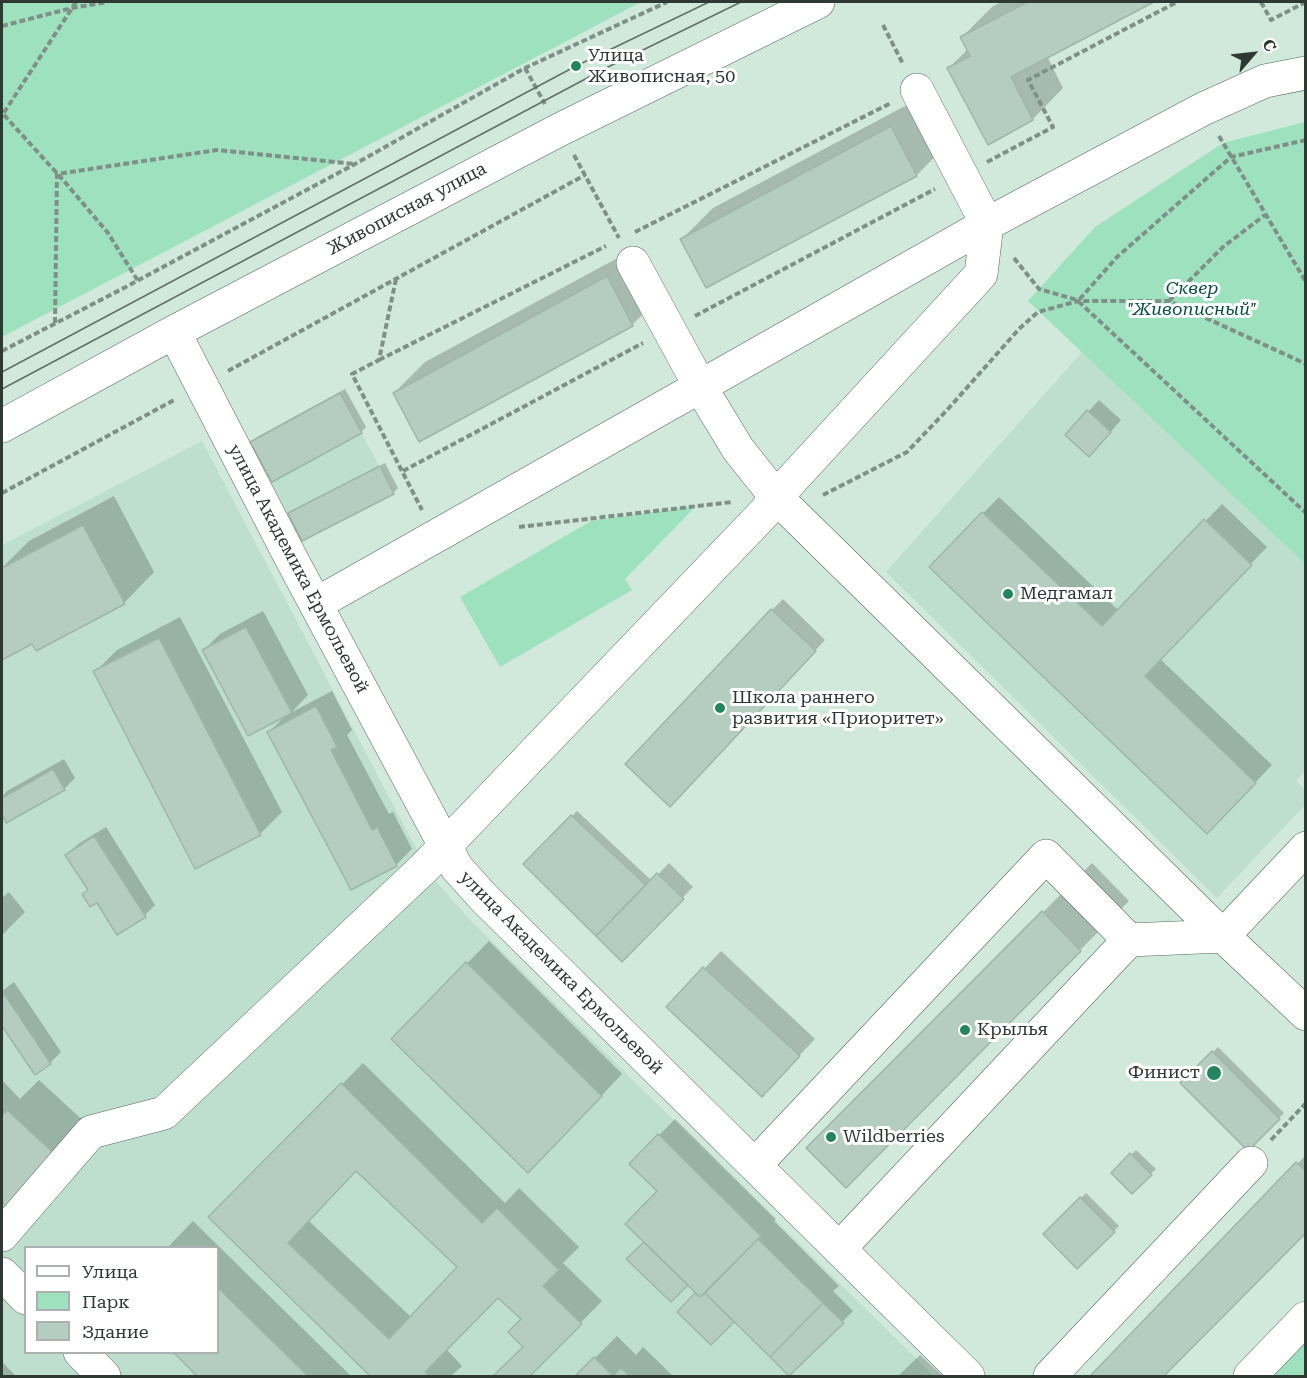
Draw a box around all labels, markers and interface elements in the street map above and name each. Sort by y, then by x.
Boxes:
north arrow [1223,24,1283,84]
text: С [1258,36,1280,55]
place label: Улица Живописная, 50 [588,45,735,88]
marker: Улица Живописная, 50 [569,59,583,73]
street label: Живописная улица [324,158,490,260]
park label: Сквер "Живописный" [1127,278,1257,320]
street label: улица Академика Ермольевой [223,441,373,697]
place label: Медгамал [1020,583,1113,605]
marker: Медгамал [1001,587,1015,601]
place label: Школа раннего развития «Приоритет» [732,687,944,730]
marker: Школа раннего развития «Приоритет» [713,701,727,715]
street label: улица Академика Ермольевой [455,867,667,1079]
place label: Крылья [977,1019,1048,1041]
marker: Крылья [958,1023,972,1037]
place label: Финист [1128,1062,1200,1084]
marker: Финист [1205,1064,1223,1082]
place label: Wildberries [843,1126,945,1148]
marker: Wildberries [824,1130,838,1144]
legend [24,1246,219,1354]
text: Улица [82,1261,138,1282]
text: Парк [82,1291,130,1312]
text: Здание [82,1321,149,1342]

